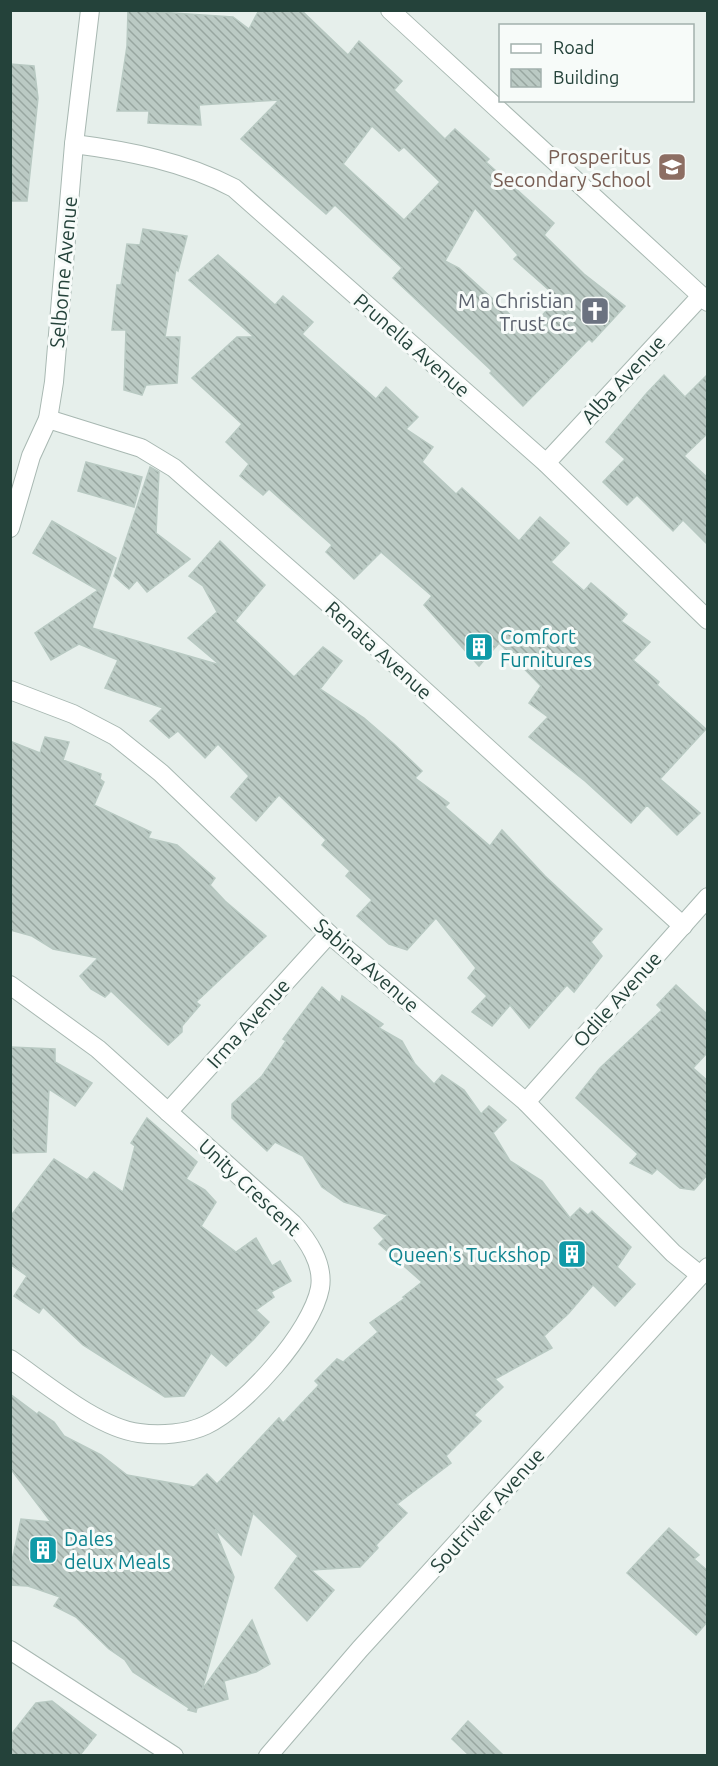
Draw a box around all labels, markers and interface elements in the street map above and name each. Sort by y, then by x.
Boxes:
legend [499,24,694,102]
text: Road [553,37,595,57]
text: Building [553,67,619,87]
place label: Prosperitus Secondary School [493,145,651,191]
school or university icon: Prosperitus Secondary School [656,151,688,183]
street label: Selborne Avenue [45,195,81,349]
street label: Prunella Avenue [349,288,475,402]
place label: M a Christian Trust CC [458,289,574,335]
church icon: M a Christian Trust CC [579,295,611,327]
street label: Alba Avenue [576,330,670,428]
street label: Renata Avenue [321,596,437,704]
place label: Comfort Furnitures [500,625,592,671]
building icon: Comfort Furnitures [463,631,495,663]
street label: Sabina Avenue [310,913,424,1017]
street label: Odile Avenue [568,947,666,1051]
street label: Irma Avenue [202,974,294,1072]
street label: Unity Crescent [194,1134,306,1240]
building icon: Queen's Tuckshop [556,1238,588,1270]
place label: Queen's Tuckshop [388,1243,551,1266]
street label: Soutrivier Avenue [425,1443,549,1577]
place label: Dales delux Meals [64,1527,171,1573]
building icon: Dales delux Meals [27,1534,59,1566]

